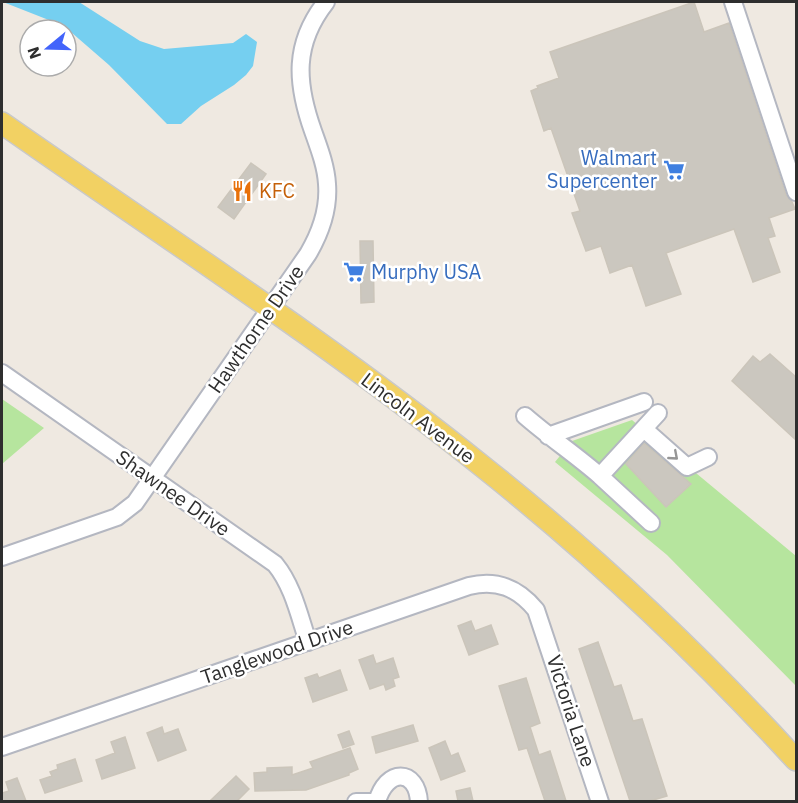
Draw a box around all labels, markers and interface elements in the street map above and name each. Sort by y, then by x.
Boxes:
north arrow [18,18,78,78]
text: N [22,44,45,62]
place label: Walmart Supercenter [547,144,657,194]
supermarket icon: Walmart Supercenter [662,158,686,182]
place label: KFC [259,177,295,204]
restaurant icon: KFC [230,179,254,203]
place label: Murphy USA [371,258,482,285]
street label: Hawthorne Drive [201,259,310,398]
supermarket icon: Murphy USA [342,260,366,284]
street label: Lincoln Avenue [356,366,481,469]
street label: Shawnee Drive [111,443,236,542]
one-way arrow [667,449,678,460]
street label: Tanglewood Drive [197,613,357,690]
street label: Victoria Lane [541,651,602,770]

